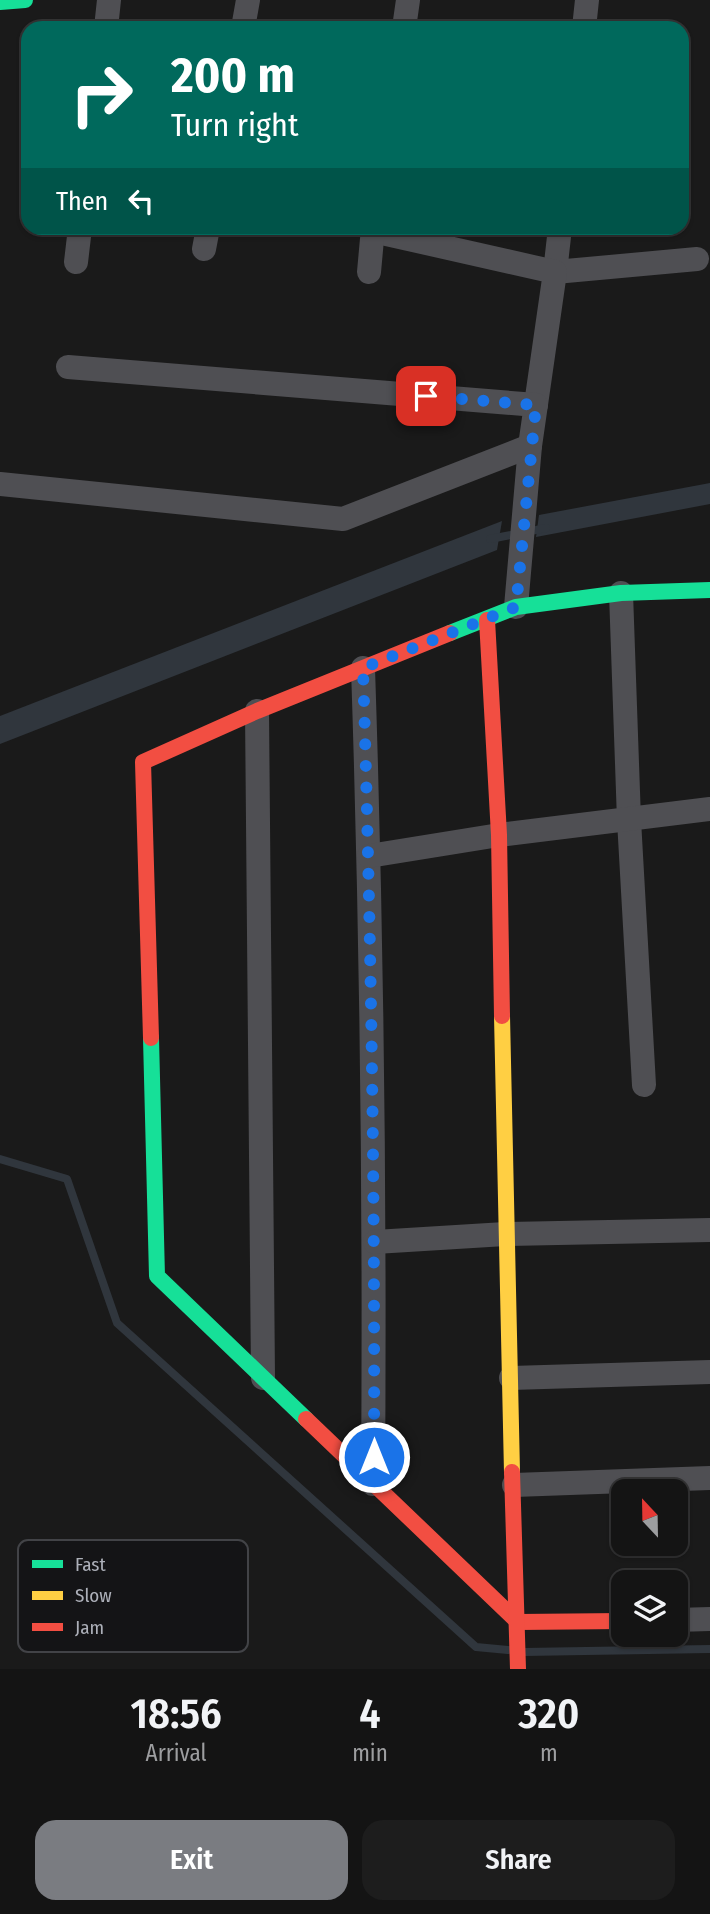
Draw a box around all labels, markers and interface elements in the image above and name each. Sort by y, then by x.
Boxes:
text: 200 m [171,46,295,105]
icon: right [56,49,147,140]
text: Turn right [171,106,298,144]
icon: left [122,182,160,220]
text: Then [56,186,108,217]
pin [396,366,456,426]
icon: arrive [407,377,445,415]
position arrow [337,1420,411,1494]
north arrow [611,1479,688,1556]
map controls [611,1479,688,1647]
legend [18,1540,248,1652]
text: Fast [75,1553,106,1576]
button: layers [611,1570,688,1647]
text: Slow [75,1584,112,1607]
text: Jam [75,1616,104,1639]
text: 18:56 [130,1689,222,1739]
text: 4 [359,1689,381,1739]
text: 320 [518,1689,580,1739]
text: Arrival [146,1739,207,1767]
text: min [352,1739,388,1767]
text: m [540,1739,558,1767]
button: Exit [35,1820,348,1900]
button: Share [362,1820,675,1900]

